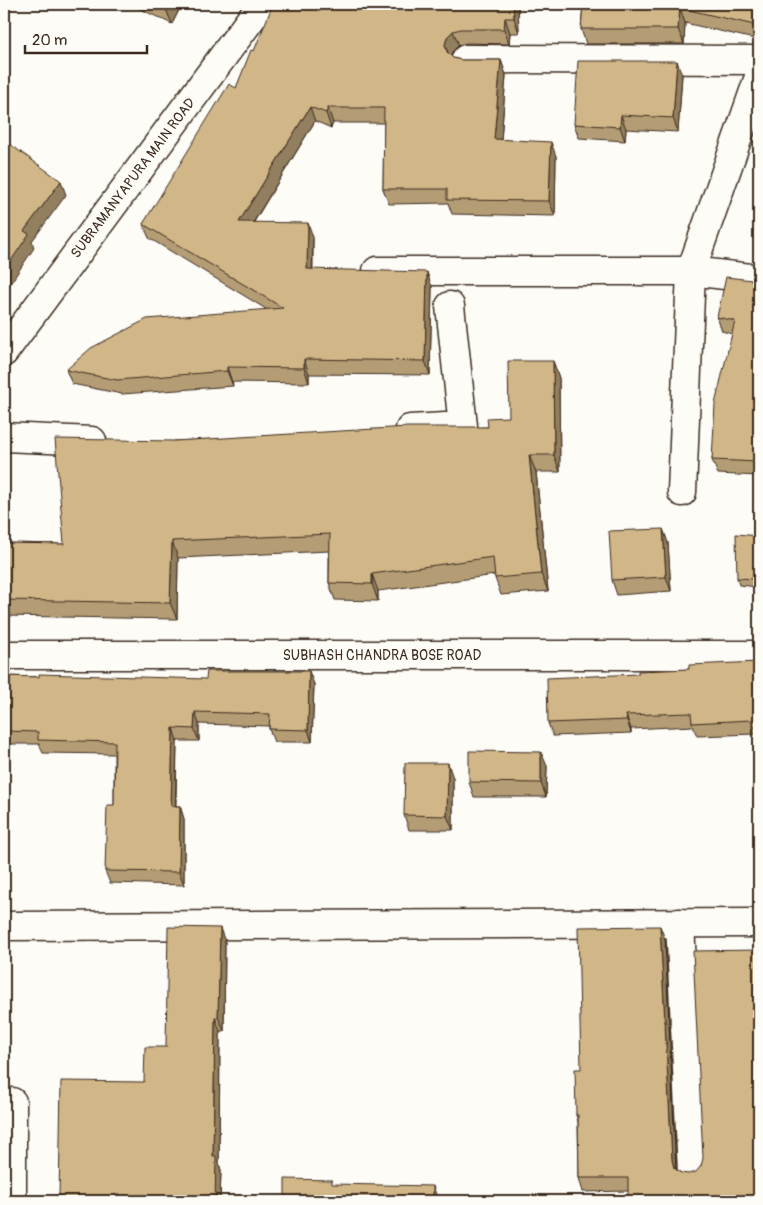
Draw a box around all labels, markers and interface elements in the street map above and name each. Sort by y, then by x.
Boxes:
scale bar [25,22,148,54]
text: 20 m [32,31,67,50]
street label: SUBRAMANYAPURA MAIN ROAD [67,94,199,261]
street label: SUBHASH CHANDRA BOSE ROAD [283,647,482,664]

